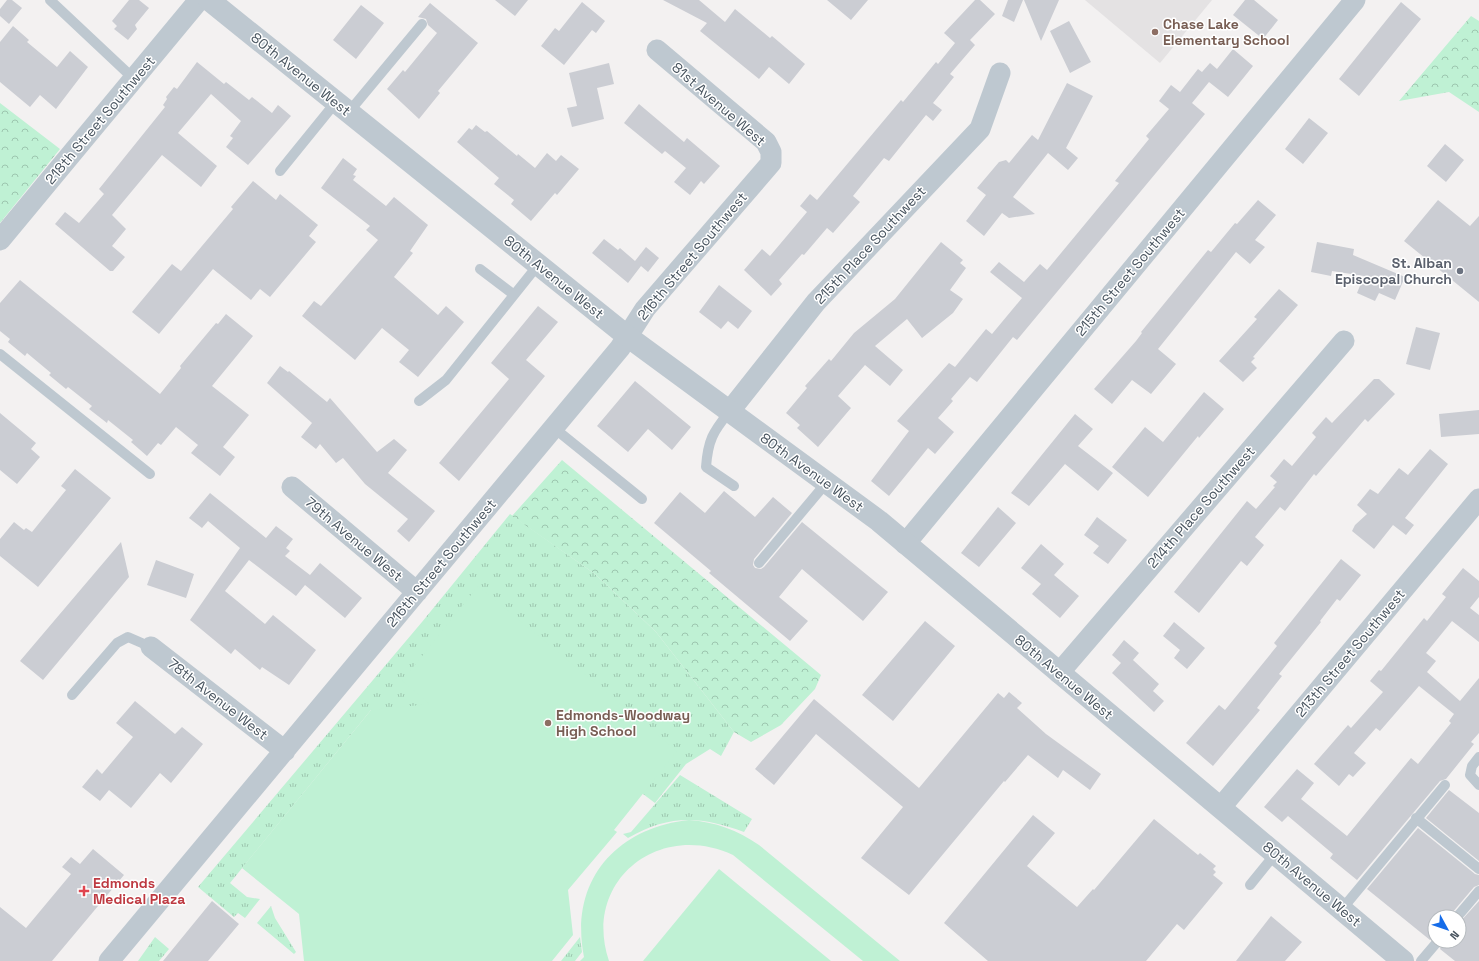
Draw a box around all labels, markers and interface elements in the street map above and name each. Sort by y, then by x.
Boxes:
place label: Chase Lake Elementary School [1163,15,1289,49]
marker: Chase Lake Elementary School [1150,27,1160,37]
street label: 80th Avenue West [248,28,354,120]
street label: 218th Street Southwest [41,52,159,188]
street label: 81st Avenue West [668,58,770,150]
street label: 215th Place Southwest [811,182,929,308]
street label: 216th Street Southwest [633,188,751,324]
street label: 215th Street Southwest [1071,204,1189,340]
street label: 80th Avenue West [501,231,607,323]
place label: St. Alban Episcopal Church [1335,254,1452,288]
marker: St. Alban Episcopal Church [1455,266,1465,276]
street label: 80th Avenue West [757,429,867,515]
street label: 214th Place Southwest [1143,442,1259,572]
street label: 79th Avenue West [302,493,406,585]
street label: 216th Street Southwest [382,495,500,631]
street label: 213th Street Southwest [1291,585,1409,721]
street label: 80th Avenue West [1011,631,1117,723]
street label: 78th Avenue West [164,654,272,744]
place label: Edmonds-Woodway High School [556,706,690,740]
marker: Edmonds-Woodway High School [543,718,553,728]
street label: 80th Avenue West [1259,838,1365,930]
place label: Edmonds Medical Plaza [93,874,185,908]
marker: Edmonds Medical Plaza [78,885,90,897]
north arrow [1427,909,1467,949]
text: N [1447,928,1462,943]

